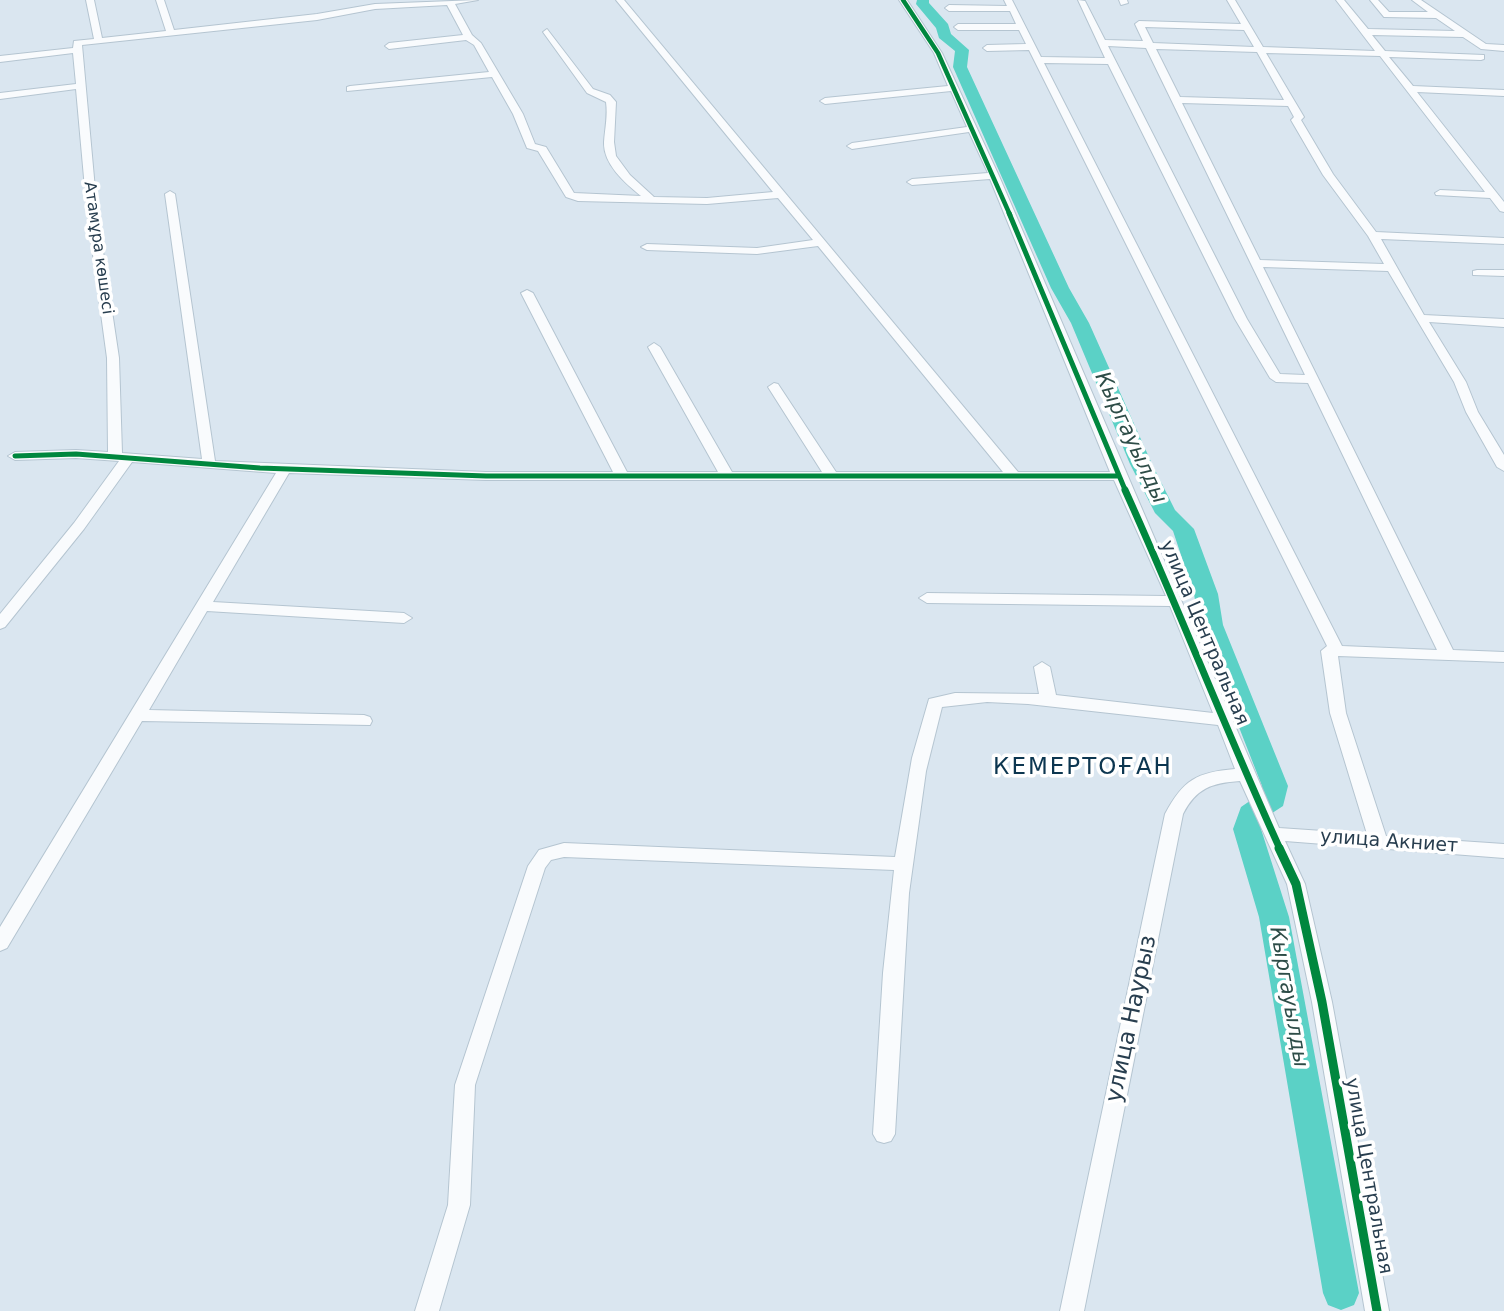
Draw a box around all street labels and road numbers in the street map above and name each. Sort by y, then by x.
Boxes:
street label: Атамұра көшесі [79,180,117,316]
street label: улица Центральная [1155,537,1253,729]
street label: улица Акниет [1319,826,1459,858]
street label: улица Наурыз [1101,933,1163,1105]
street label: улица Центральная [1340,1076,1396,1276]

